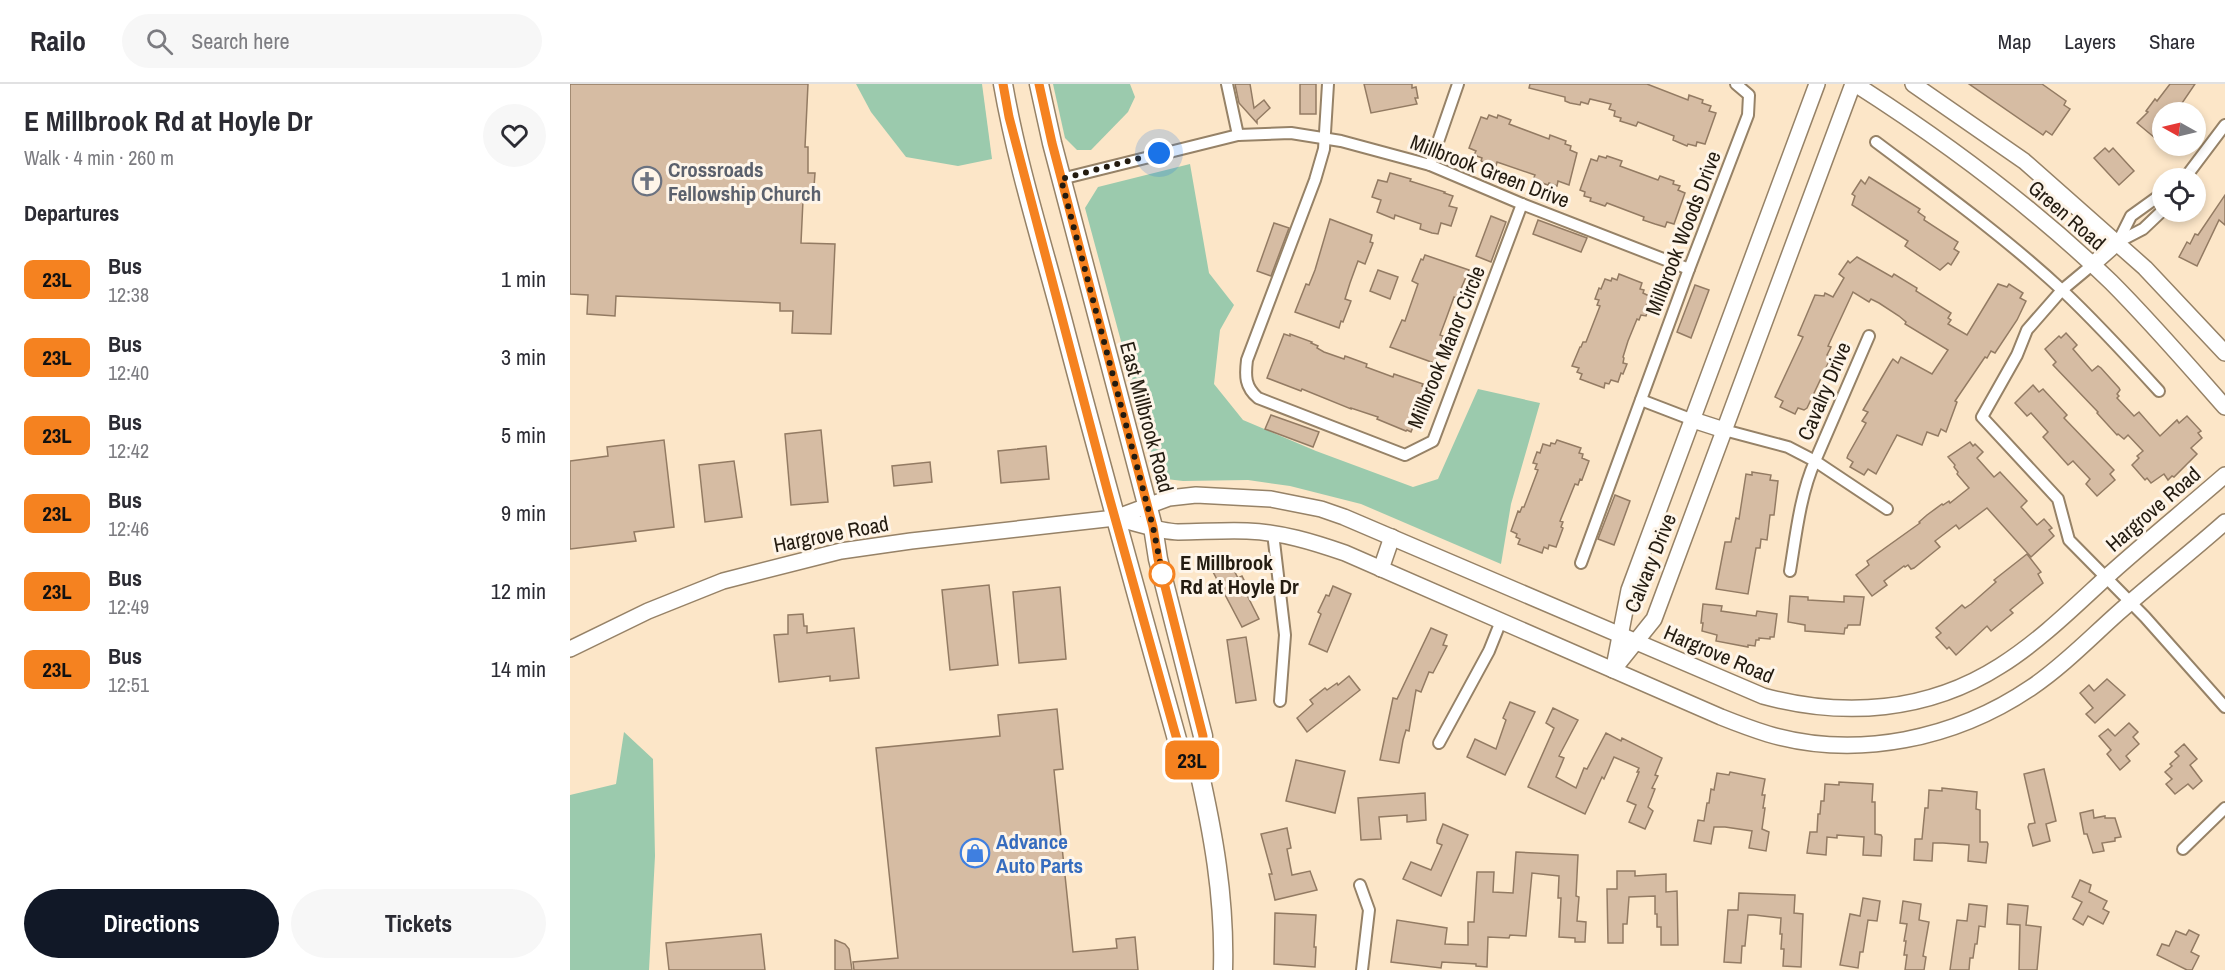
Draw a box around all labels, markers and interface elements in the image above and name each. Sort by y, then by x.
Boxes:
search box [122,14,542,68]
text: Railo [30,22,86,60]
icon: search [143,25,176,58]
text: Search here [191,26,289,56]
text: Map [1998,27,2031,56]
text: Layers [2064,27,2116,56]
text: Share [2149,27,2195,56]
text: E Millbrook Rd at Hoyle Dr [24,102,312,140]
north arrow [2152,102,2206,156]
map controls [2152,102,2206,222]
button: heart [483,104,546,167]
street label: Millbrook Green Drive [1406,127,1574,215]
your location [1144,138,1174,168]
text: Walk · 4 min · 260 m [24,144,174,171]
street label: Millbrook Woods Drive [1638,147,1728,319]
place label: Crossroads Fellowship Church [668,155,821,208]
church icon: Crossroads Fellowship Church [631,165,663,197]
button: locate [2152,168,2206,222]
street label: Green Road [2022,173,2112,257]
text: Departures [24,198,119,228]
text: Bus [108,251,142,281]
street label: Millbrook Manor Circle [1400,261,1492,433]
text: 1 min [501,264,546,294]
text: 23L [42,265,72,294]
text: 12:38 [108,281,149,308]
text: Bus [108,329,142,359]
street label: Cavalry Drive [1790,337,1858,445]
street label: East Millbrook Road [1113,338,1181,496]
text: 3 min [501,342,546,372]
text: 23L [42,343,72,372]
text: 12:40 [108,359,149,386]
text: Bus [108,407,142,437]
text: 5 min [501,420,546,450]
text: 23L [42,421,72,450]
text: 12:42 [108,437,149,464]
street label: Hargrove Road [2099,460,2207,558]
text: Bus [108,485,142,515]
text: 9 min [501,498,546,528]
text: 23L [42,499,72,528]
street label: Hargrove Road [771,509,891,559]
street label: Calvary Drive [1617,509,1683,617]
text: 12:46 [108,515,149,542]
place label: E Millbrook Rd at Hoyle Dr [1180,548,1299,601]
marker: E Millbrook Rd at Hoyle Dr [1149,561,1175,587]
text: Bus [108,563,142,593]
text: 12 min [491,576,546,606]
text: 23L [42,577,72,606]
text: 12:49 [108,593,149,620]
street label: Hargrove Road [1660,618,1778,690]
text: Bus [108,641,142,671]
text: 14 min [491,654,546,684]
text: 23L [42,655,72,684]
text: 12:51 [108,671,149,698]
line badge: 23L [1158,740,1226,780]
text: 23L [1177,746,1207,775]
place label: Advance Auto Parts [996,827,1083,880]
shop icon: Advance Auto Parts [959,837,991,869]
button: Directions [24,889,279,958]
button: Tickets [291,889,546,958]

